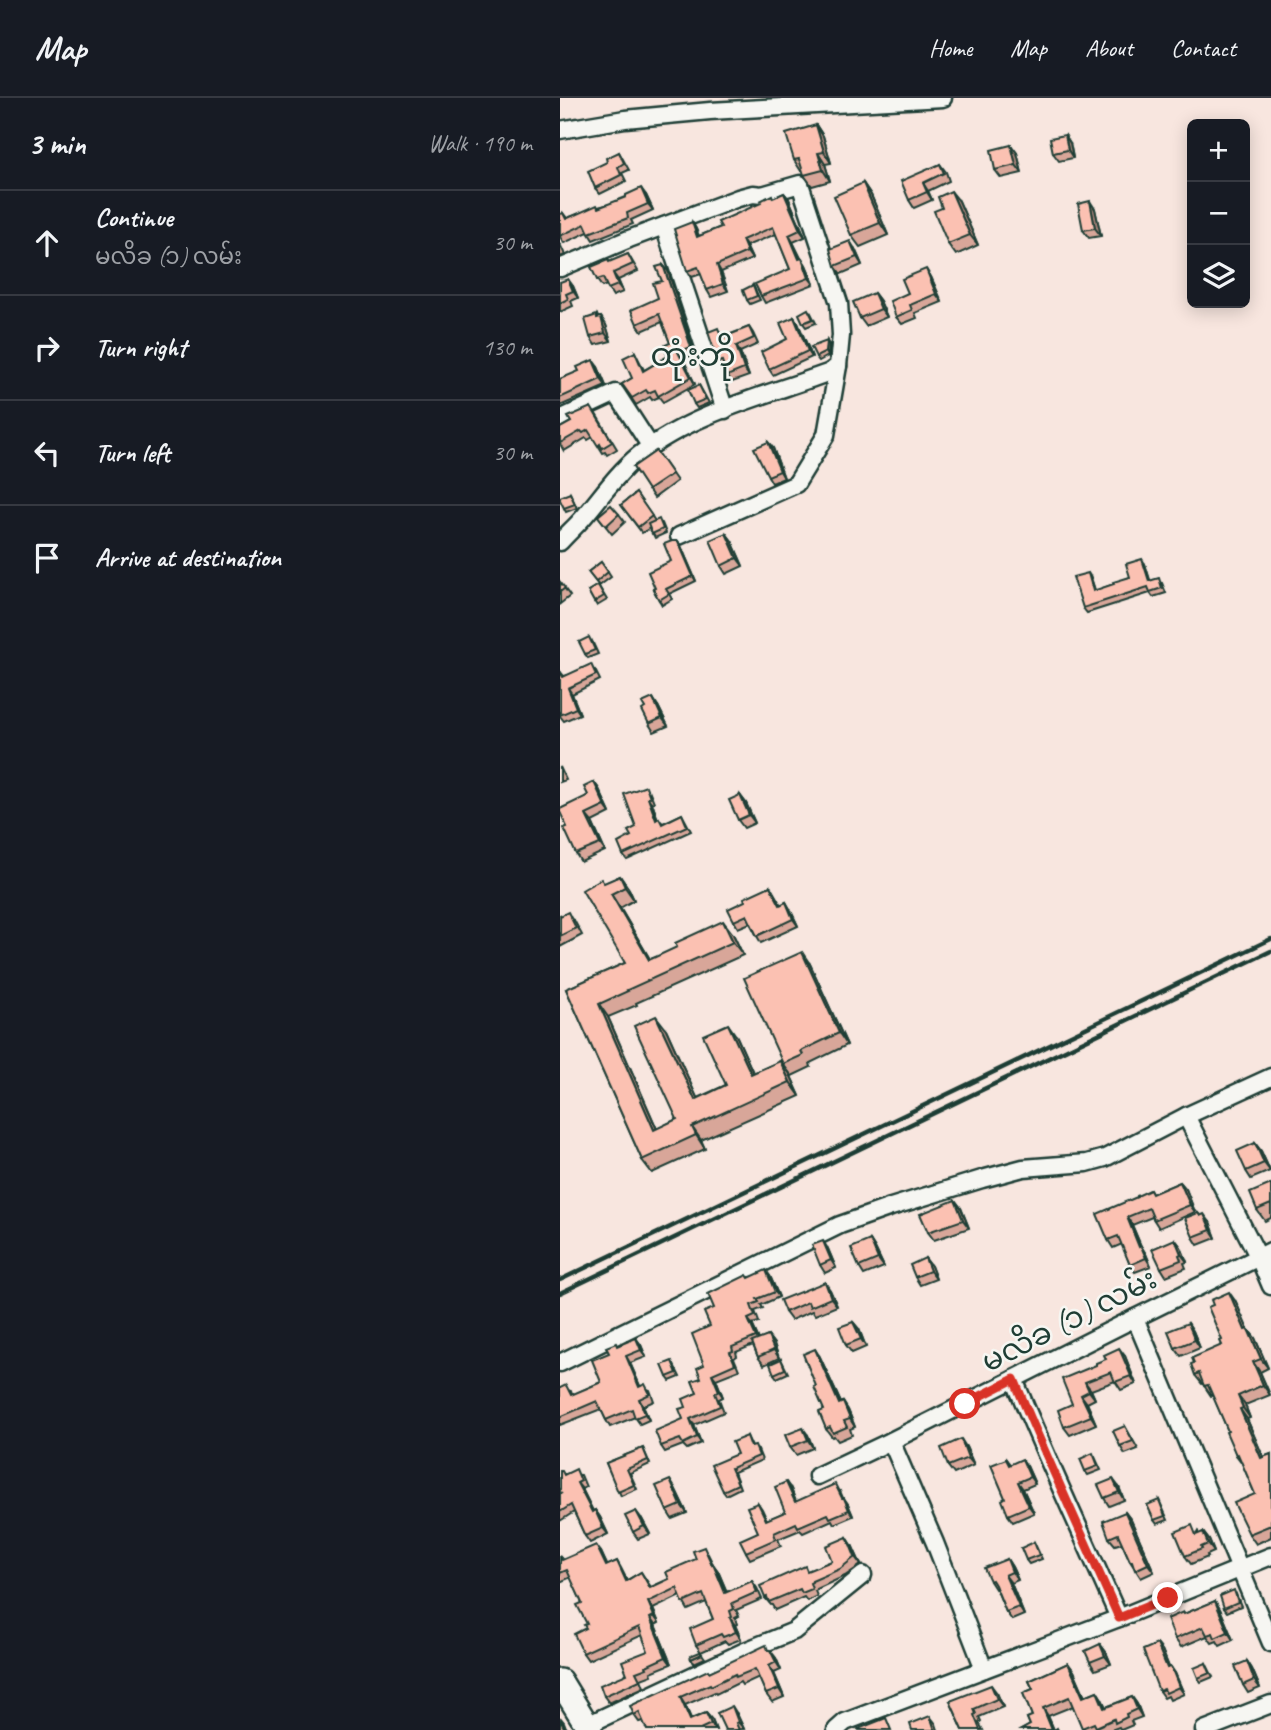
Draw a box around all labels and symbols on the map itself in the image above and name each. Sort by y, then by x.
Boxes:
district label: ထုံးဘို [650,332,736,381]
street label: မလိခ (၁) လမ်း [974,1257,1163,1380]
route start [949,1388,980,1419]
route end [1152,1582,1183,1613]

